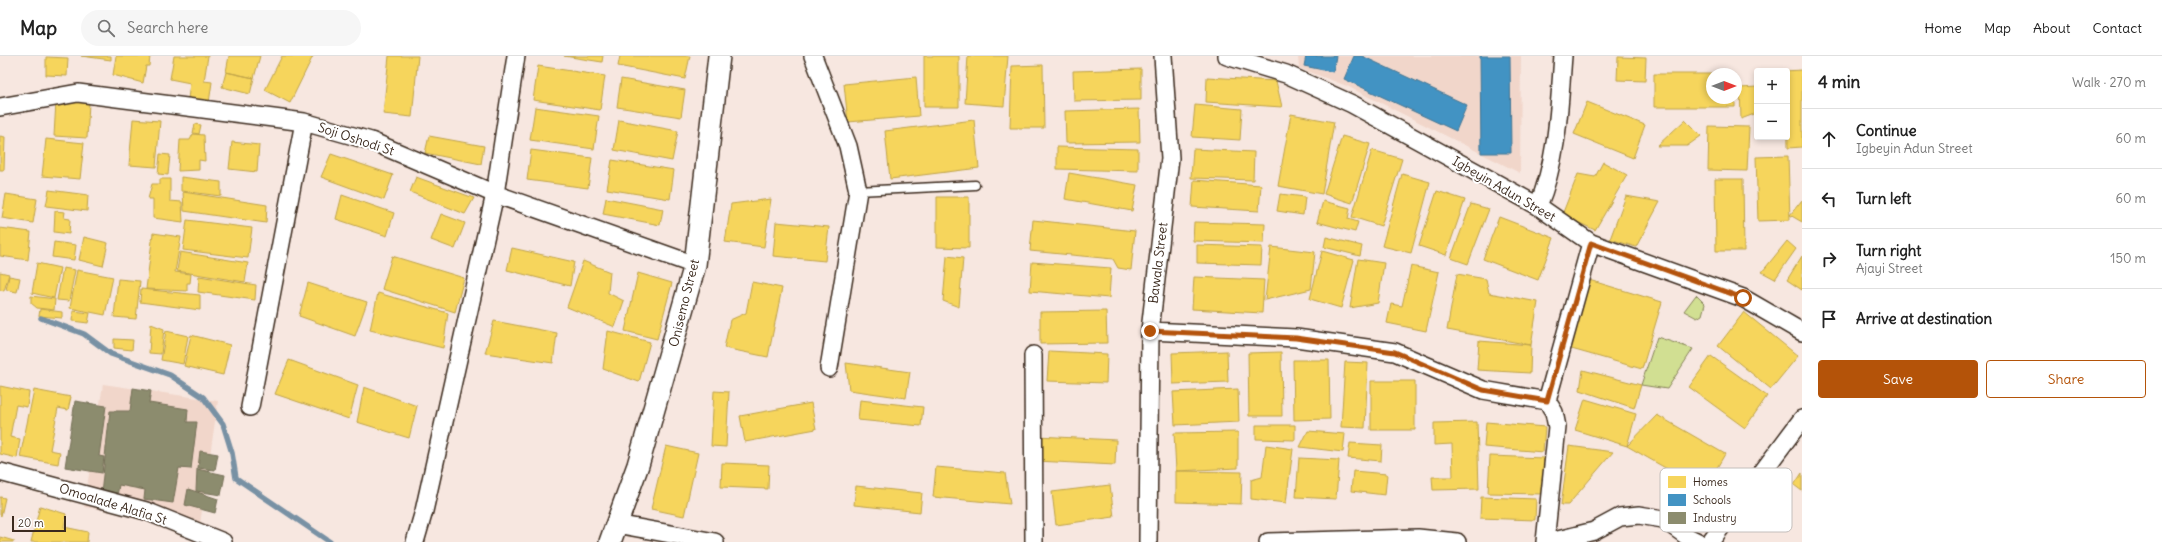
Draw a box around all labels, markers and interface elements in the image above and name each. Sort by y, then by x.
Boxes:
search box [81,10,361,46]
text: Map [20,16,57,40]
icon: search [95,17,117,39]
text: Search here [127,18,208,37]
text: Home [1924,19,1962,37]
text: Map [1984,19,2011,37]
text: About [2033,19,2071,37]
text: Contact [2093,19,2142,37]
north arrow [1706,68,1742,104]
map controls [1754,68,1790,140]
button: + [1754,68,1790,104]
text: 4 min [1818,71,1860,93]
text: Walk · 270 m [2072,74,2146,91]
button: − [1754,104,1790,140]
street label: Soji Oshodi St [316,119,397,160]
text: Continue [1856,121,1917,140]
icon: ahead [1818,128,1840,150]
text: 60 m [2115,130,2146,147]
text: Igbeyin Adun Street [1856,140,1973,157]
street label: Igbeyin Adun Street [1449,152,1559,226]
icon: left [1818,188,1840,210]
text: Turn left [1856,189,1911,208]
text: 60 m [2115,190,2146,207]
street label: Bawala Street [1145,221,1171,305]
text: Turn right [1856,241,1921,260]
icon: right [1818,248,1840,270]
text: 150 m [2110,250,2146,267]
street label: Onisemo Street [665,257,703,349]
text: Ajayi Street [1856,260,1923,277]
route start [1734,289,1752,307]
icon: arrive [1818,308,1840,330]
text: Arrive at destination [1856,309,1992,328]
route end [1141,322,1159,340]
button: Save [1818,360,1978,398]
button: Share [1986,360,2146,398]
legend [1660,468,1792,532]
text: Homes [1693,475,1728,489]
street label: Omoalade Alafia St [57,480,170,529]
text: Schools [1693,493,1731,507]
text: Industry [1693,511,1736,525]
scale bar [12,514,66,533]
text: 20 m [18,516,44,530]

